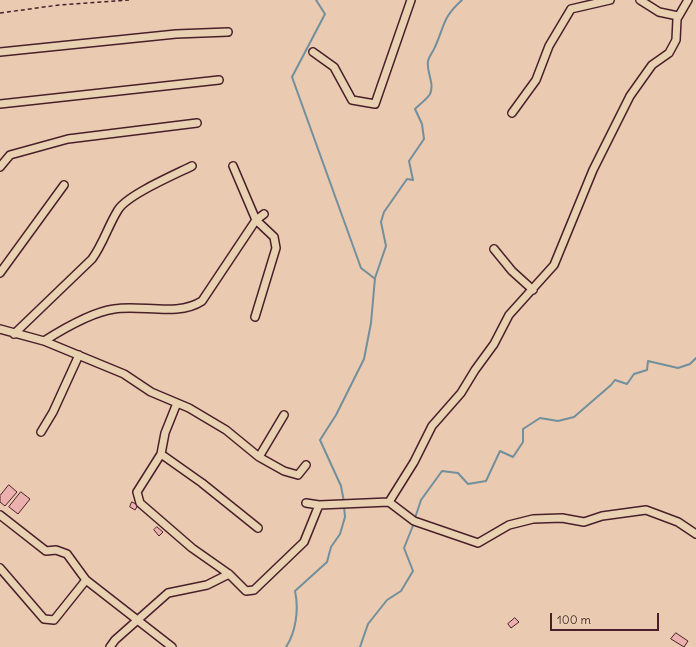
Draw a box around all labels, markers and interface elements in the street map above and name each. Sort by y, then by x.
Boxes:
scale bar [552,605,661,631]
text: 100 m [557,612,591,627]

